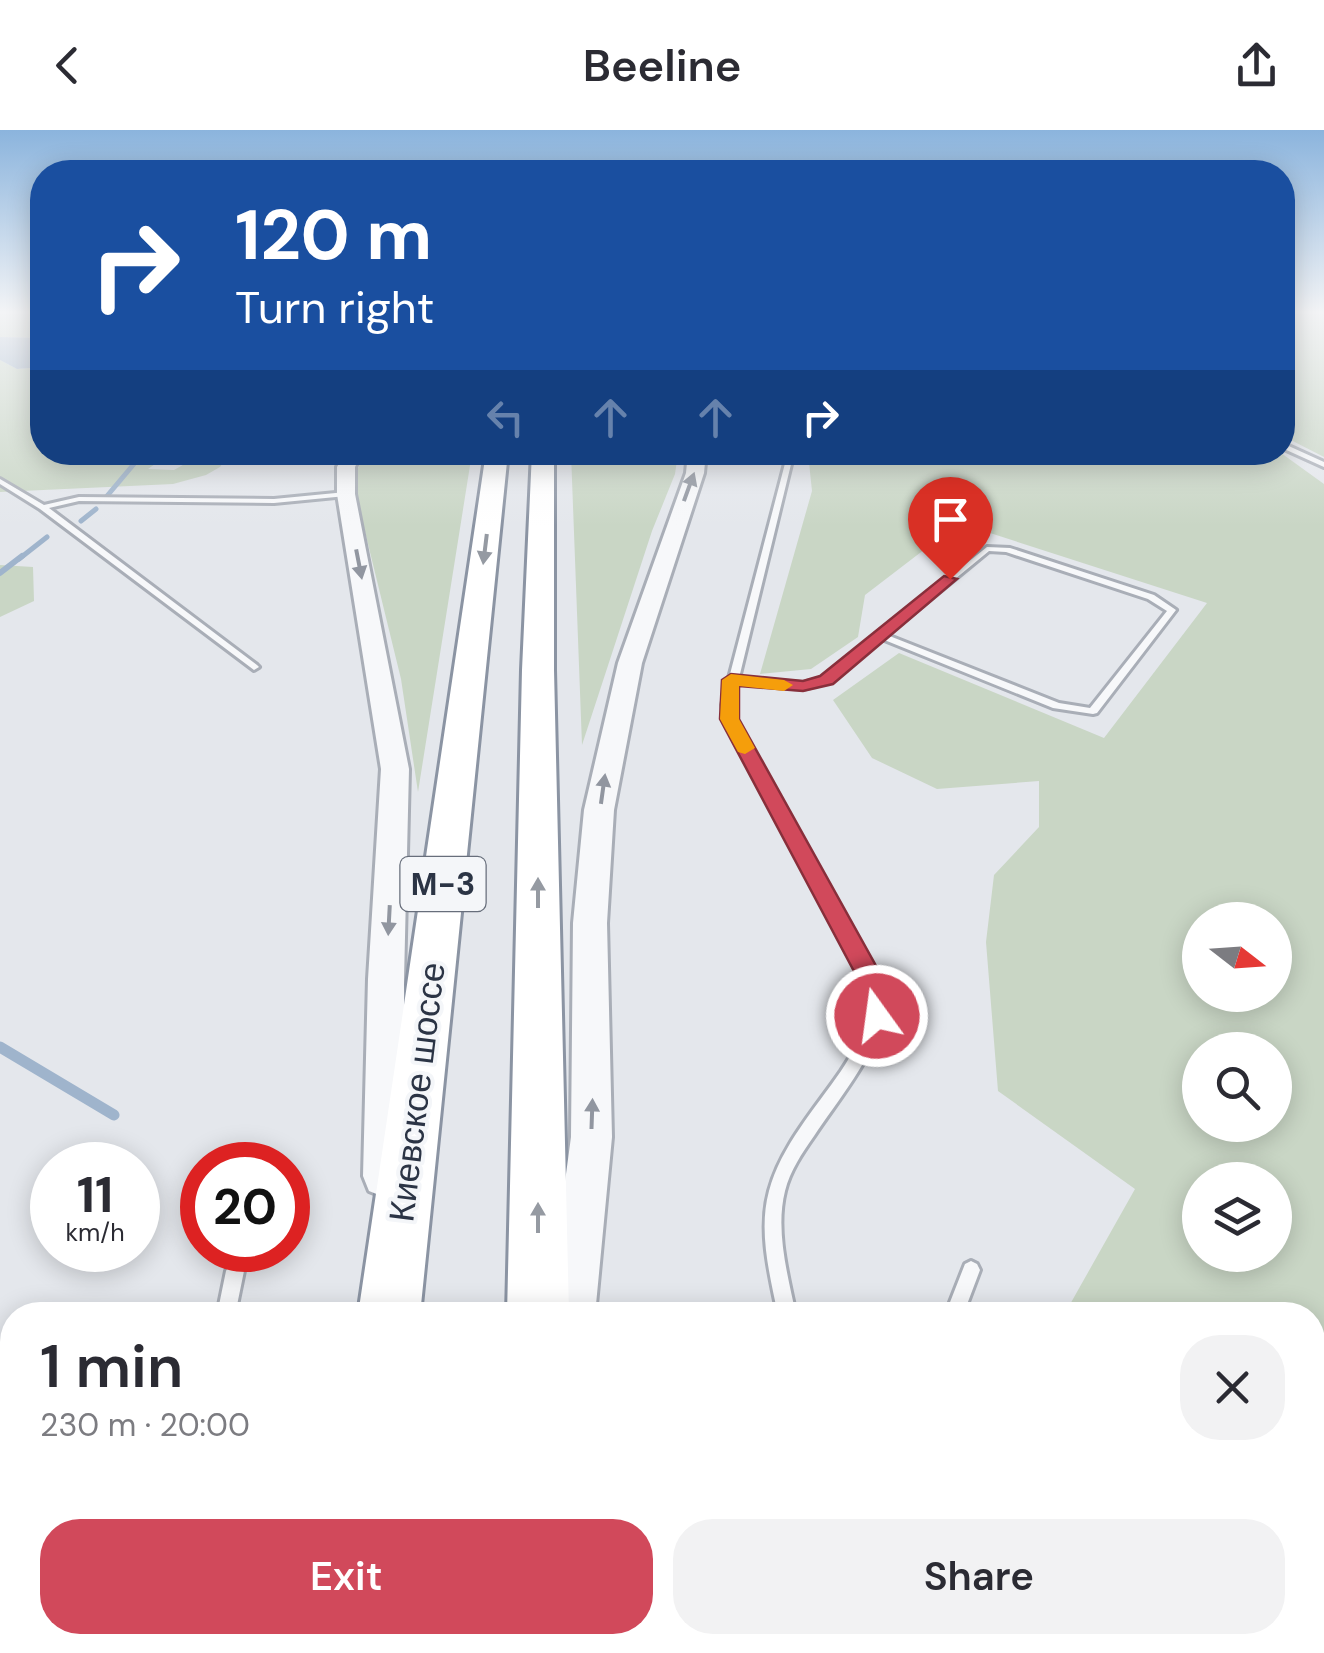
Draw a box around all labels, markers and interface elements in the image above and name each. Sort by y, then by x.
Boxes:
text: Beeline [583,36,741,95]
icon: back [40,38,95,93]
icon: share [1229,38,1284,93]
text: 120 m [235,190,432,281]
icon: right [70,200,200,330]
text: Turn right [235,278,434,337]
icon: left [478,390,533,445]
icon: ahead [583,390,638,445]
icon: ahead [688,390,743,445]
icon: right [793,390,848,445]
one-way arrow [682,471,698,501]
pin [908,477,993,580]
icon: arrive [923,492,978,547]
one-way arrow [477,534,493,566]
one-way arrow [352,548,368,579]
one-way arrow [595,773,611,805]
road number: М-3 [400,857,486,911]
one-way arrow [530,876,546,908]
north arrow [1182,902,1292,1012]
map controls [1182,902,1292,1272]
one-way arrow [380,905,396,937]
street label: Киевское шоссе [378,960,456,1224]
position arrow [825,964,929,1068]
button: search [1182,1032,1292,1142]
one-way arrow [584,1097,600,1129]
speed limit sign: 20 [180,1142,310,1272]
text: 11 [77,1162,113,1228]
button: layers [1182,1162,1292,1272]
one-way arrow [530,1201,546,1233]
text: km/h [65,1216,125,1249]
text: 1 min [40,1327,183,1406]
button: close [1180,1335,1285,1440]
text: 230 m · 20:00 [40,1404,250,1446]
button: Exit [40,1519,653,1634]
button: Share [673,1519,1285,1634]

